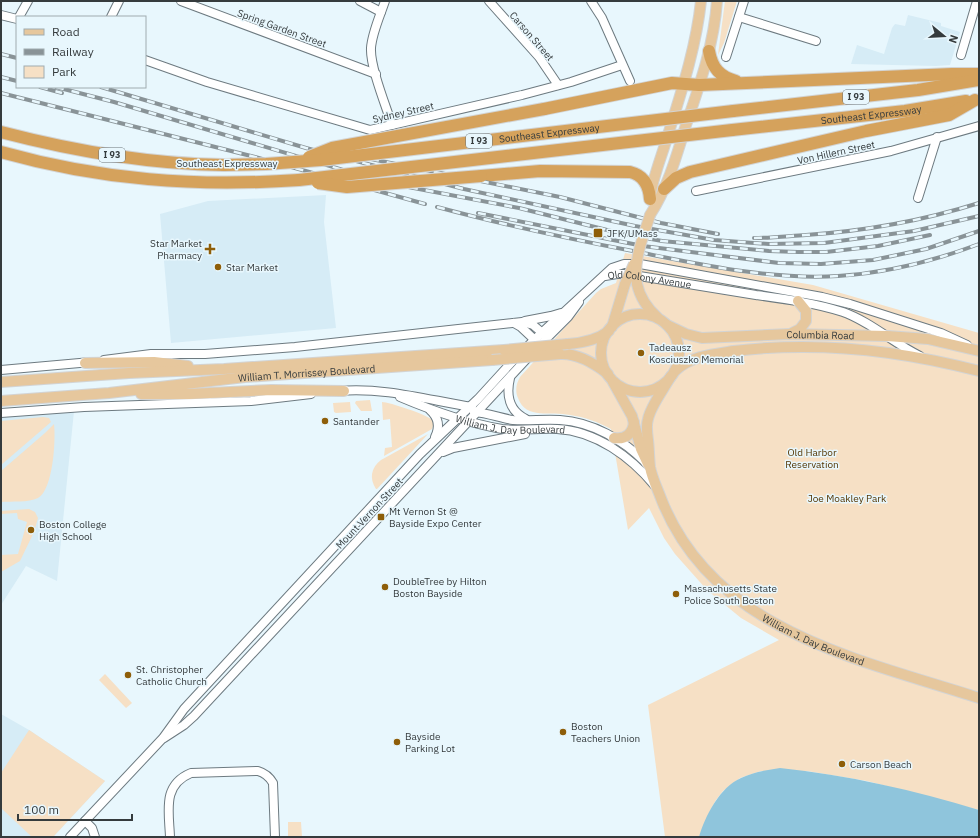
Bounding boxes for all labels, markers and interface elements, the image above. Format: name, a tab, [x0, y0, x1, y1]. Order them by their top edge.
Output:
street label: Spring Garden Street	[236, 6, 329, 51]
street label: Carson Street	[507, 9, 557, 64]
legend	[16, 16, 146, 88]
north arrow	[924, 16, 964, 56]
text: Road	[52, 24, 80, 39]
text: N	[946, 33, 961, 45]
text: Railway	[52, 44, 94, 59]
text: Park	[52, 64, 77, 79]
road number: I 93	[843, 90, 869, 104]
street label: Sydney Street	[371, 99, 435, 126]
street label: Southeast Expressway	[820, 102, 922, 127]
street label: Southeast Expressway	[498, 121, 600, 146]
road number: I 93	[466, 134, 492, 148]
street label: Von Hillern Street	[796, 138, 877, 167]
road number: I 93	[99, 148, 125, 162]
street label: Southeast Expressway	[176, 157, 278, 170]
marker: JFK/UMass	[592, 227, 604, 239]
place label: JFK/UMass	[607, 227, 658, 240]
place label: Star Market Pharmacy	[150, 237, 202, 262]
marker: Star Market Pharmacy	[205, 244, 215, 254]
place label: Star Market	[226, 261, 278, 274]
marker: Star Market	[213, 262, 223, 272]
street label: Old Colony Avenue	[607, 268, 693, 291]
street label: Columbia Road	[786, 328, 855, 342]
place label: Tadeausz Kosciuszko Memorial	[649, 341, 744, 366]
marker: Tadeausz Kosciuszko Memorial	[636, 348, 646, 358]
street label: William T. Morrissey Boulevard	[237, 362, 376, 385]
street label: William J. Day Boulevard	[454, 412, 566, 437]
place label: Santander	[333, 415, 380, 428]
marker: Santander	[320, 416, 330, 426]
park label: Old Harbor Reservation	[785, 446, 839, 471]
street label: Mount Vernon Street	[333, 475, 406, 552]
park label: Joe Moakley Park	[808, 492, 887, 505]
place label: Mt Vernon St @ Bayside Expo Center	[389, 505, 482, 530]
marker: Mt Vernon St @ Bayside Expo Center	[376, 512, 386, 522]
place label: Boston College High School	[39, 518, 107, 543]
marker: Boston College High School	[26, 525, 36, 535]
place label: DoubleTree by Hilton Boston Bayside	[393, 575, 487, 600]
marker: DoubleTree by Hilton Boston Bayside	[380, 582, 390, 592]
place label: Massachusetts State Police South Boston	[684, 582, 778, 607]
marker: Massachusetts State Police South Boston	[671, 589, 681, 599]
street label: William J. Day Boulevard	[760, 611, 866, 668]
place label: St. Christopher Catholic Church	[136, 663, 207, 688]
marker: St. Christopher Catholic Church	[123, 670, 133, 680]
place label: Boston Teachers Union	[571, 720, 640, 745]
marker: Boston Teachers Union	[558, 727, 568, 737]
place label: Bayside Parking Lot	[405, 730, 456, 755]
marker: Bayside Parking Lot	[392, 737, 402, 747]
place label: Carson Beach	[850, 758, 912, 771]
marker: Carson Beach	[837, 759, 847, 769]
scale bar	[18, 796, 132, 822]
text: 100 m	[24, 802, 59, 817]

